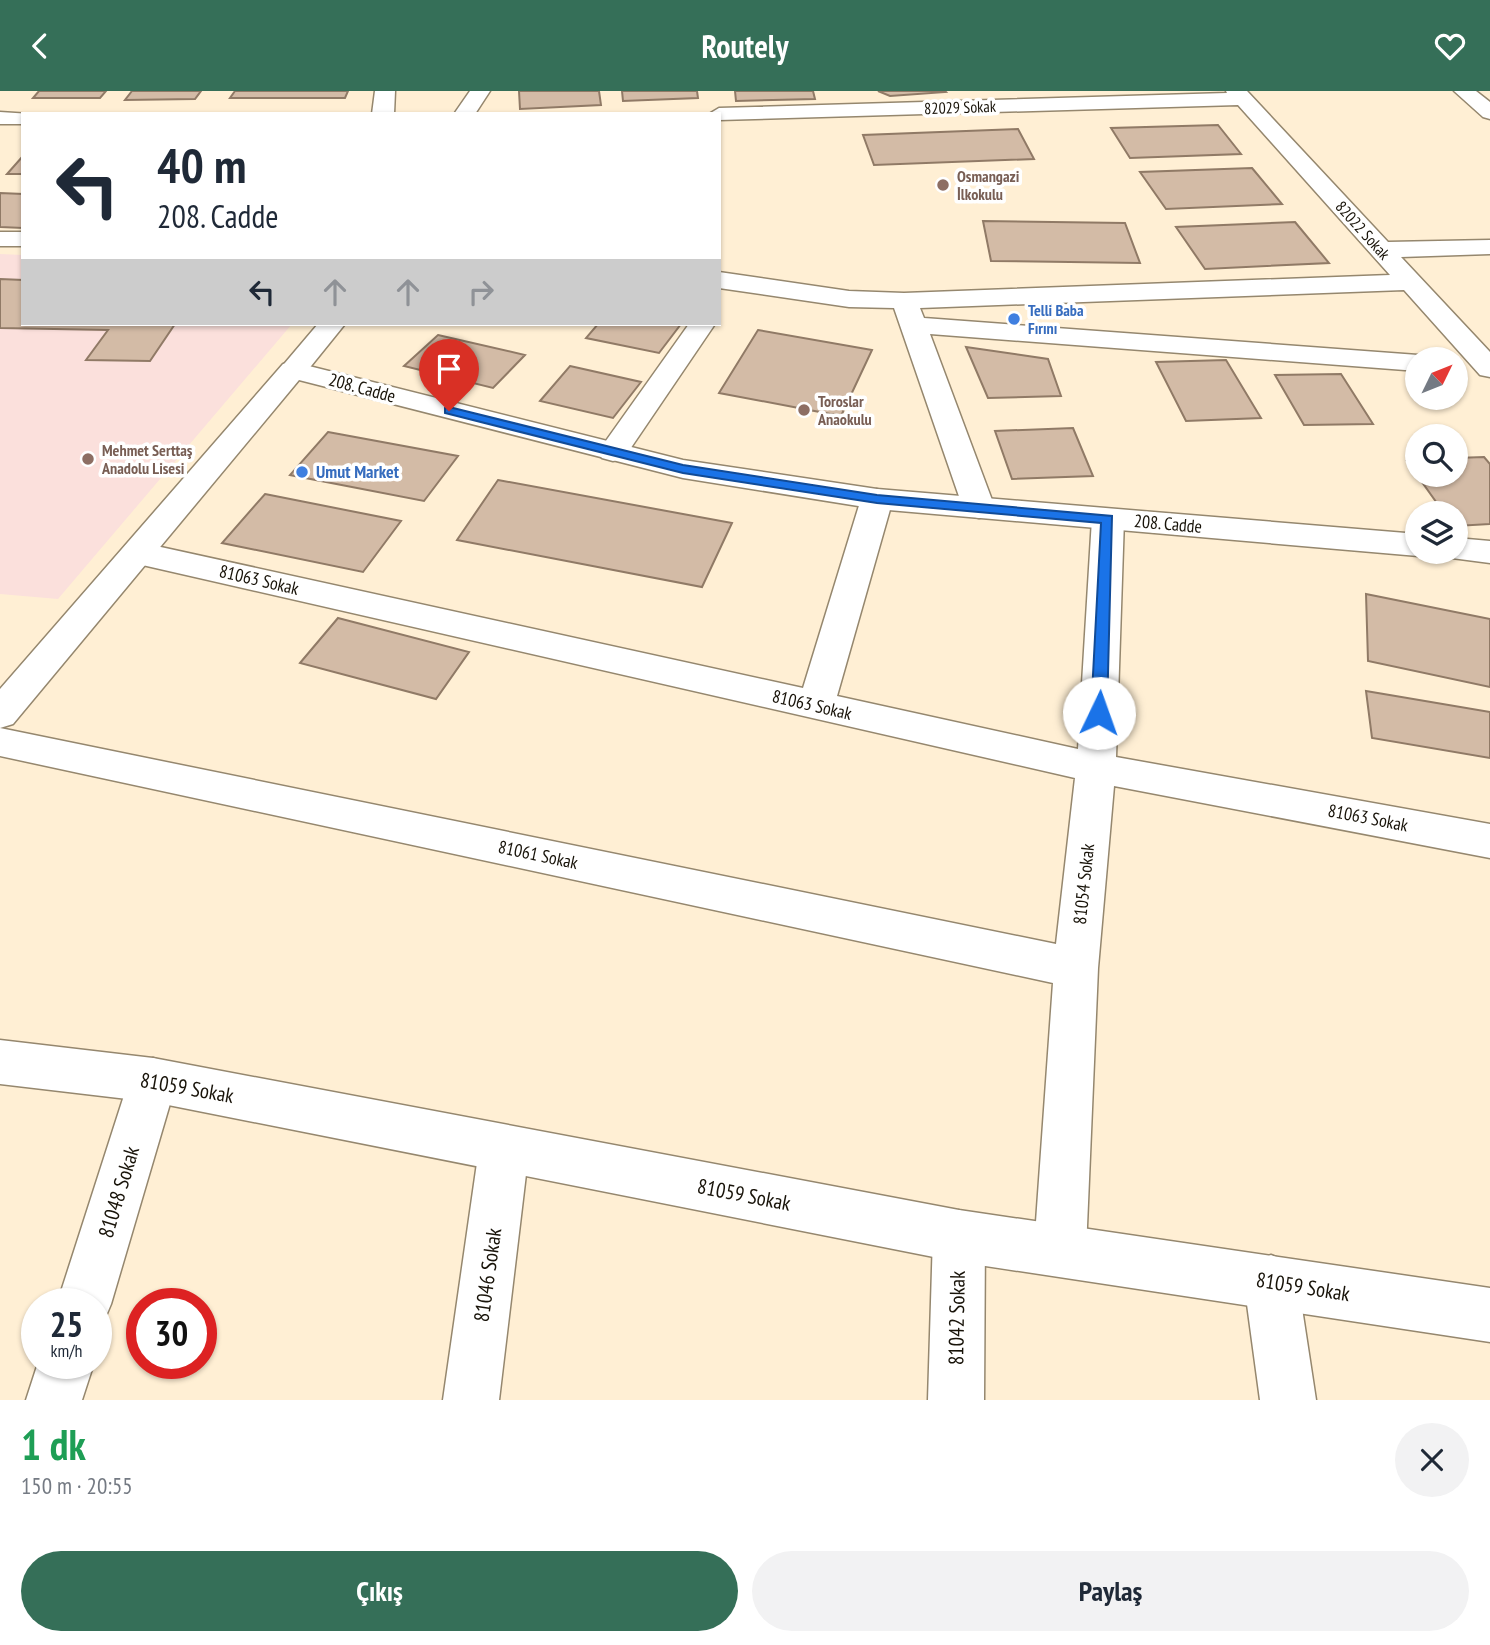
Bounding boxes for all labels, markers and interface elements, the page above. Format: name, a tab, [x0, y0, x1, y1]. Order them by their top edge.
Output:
text: Routely	[702, 25, 788, 67]
icon: back	[21, 27, 59, 65]
icon: heart	[1431, 27, 1469, 65]
street label: 82029 Sokak	[924, 96, 997, 118]
text: 40 m	[157, 133, 246, 197]
icon: left	[42, 140, 133, 231]
place label: Osmangazi İlkokulu	[957, 166, 1020, 204]
marker: Osmangazi İlkokulu	[935, 177, 951, 193]
text: 208. Cadde	[157, 195, 279, 237]
street label: 82022 Sokak	[1331, 197, 1395, 264]
icon: left	[243, 273, 281, 311]
icon: ahead	[316, 273, 354, 311]
icon: ahead	[389, 273, 427, 311]
icon: right	[462, 273, 500, 311]
place label: Telli Baba Fırını	[1028, 300, 1084, 338]
marker: Telli Baba Fırını	[1006, 311, 1022, 327]
pin	[419, 339, 479, 411]
north arrow	[1405, 347, 1468, 409]
map controls	[1405, 347, 1468, 564]
icon: arrive	[430, 350, 468, 388]
street label: 208. Cadde	[326, 368, 398, 407]
place label: Toroslar Anaokulu	[817, 391, 872, 429]
marker: Toroslar Anaokulu	[796, 402, 812, 418]
button: search	[1405, 424, 1468, 487]
place label: Mehmet Serttaş Anadolu Lisesi	[101, 440, 193, 478]
marker: Mehmet Serttaş Anadolu Lisesi	[80, 451, 96, 467]
place label: Umut Market	[316, 460, 400, 483]
marker: Umut Market	[294, 464, 310, 480]
button: layers	[1405, 501, 1468, 564]
street label: 208. Cadde	[1133, 509, 1203, 538]
street label: 81063 Sokak	[217, 559, 301, 600]
position arrow	[1062, 676, 1136, 750]
street label: 81063 Sokak	[770, 684, 854, 725]
street label: 81063 Sokak	[1326, 798, 1410, 837]
street label: 81061 Sokak	[496, 835, 580, 874]
street label: 81054 Sokak	[1068, 842, 1099, 925]
street label: 81059 Sokak	[138, 1066, 236, 1109]
street label: 81048 Sokak	[92, 1143, 145, 1241]
street label: 81059 Sokak	[695, 1172, 793, 1217]
street label: 81046 Sokak	[468, 1226, 507, 1324]
street label: 81059 Sokak	[1254, 1266, 1352, 1307]
street label: 81042 Sokak	[942, 1271, 971, 1365]
speed limit sign: 30	[126, 1288, 217, 1379]
text: 25	[50, 1301, 83, 1347]
text: km/h	[51, 1339, 82, 1362]
text: 1 dk	[21, 1417, 86, 1472]
button: close	[1395, 1423, 1469, 1497]
text: 150 m · 20:55	[21, 1471, 133, 1500]
button: Çıkış	[21, 1551, 738, 1631]
button: Paylaş	[752, 1551, 1469, 1631]

